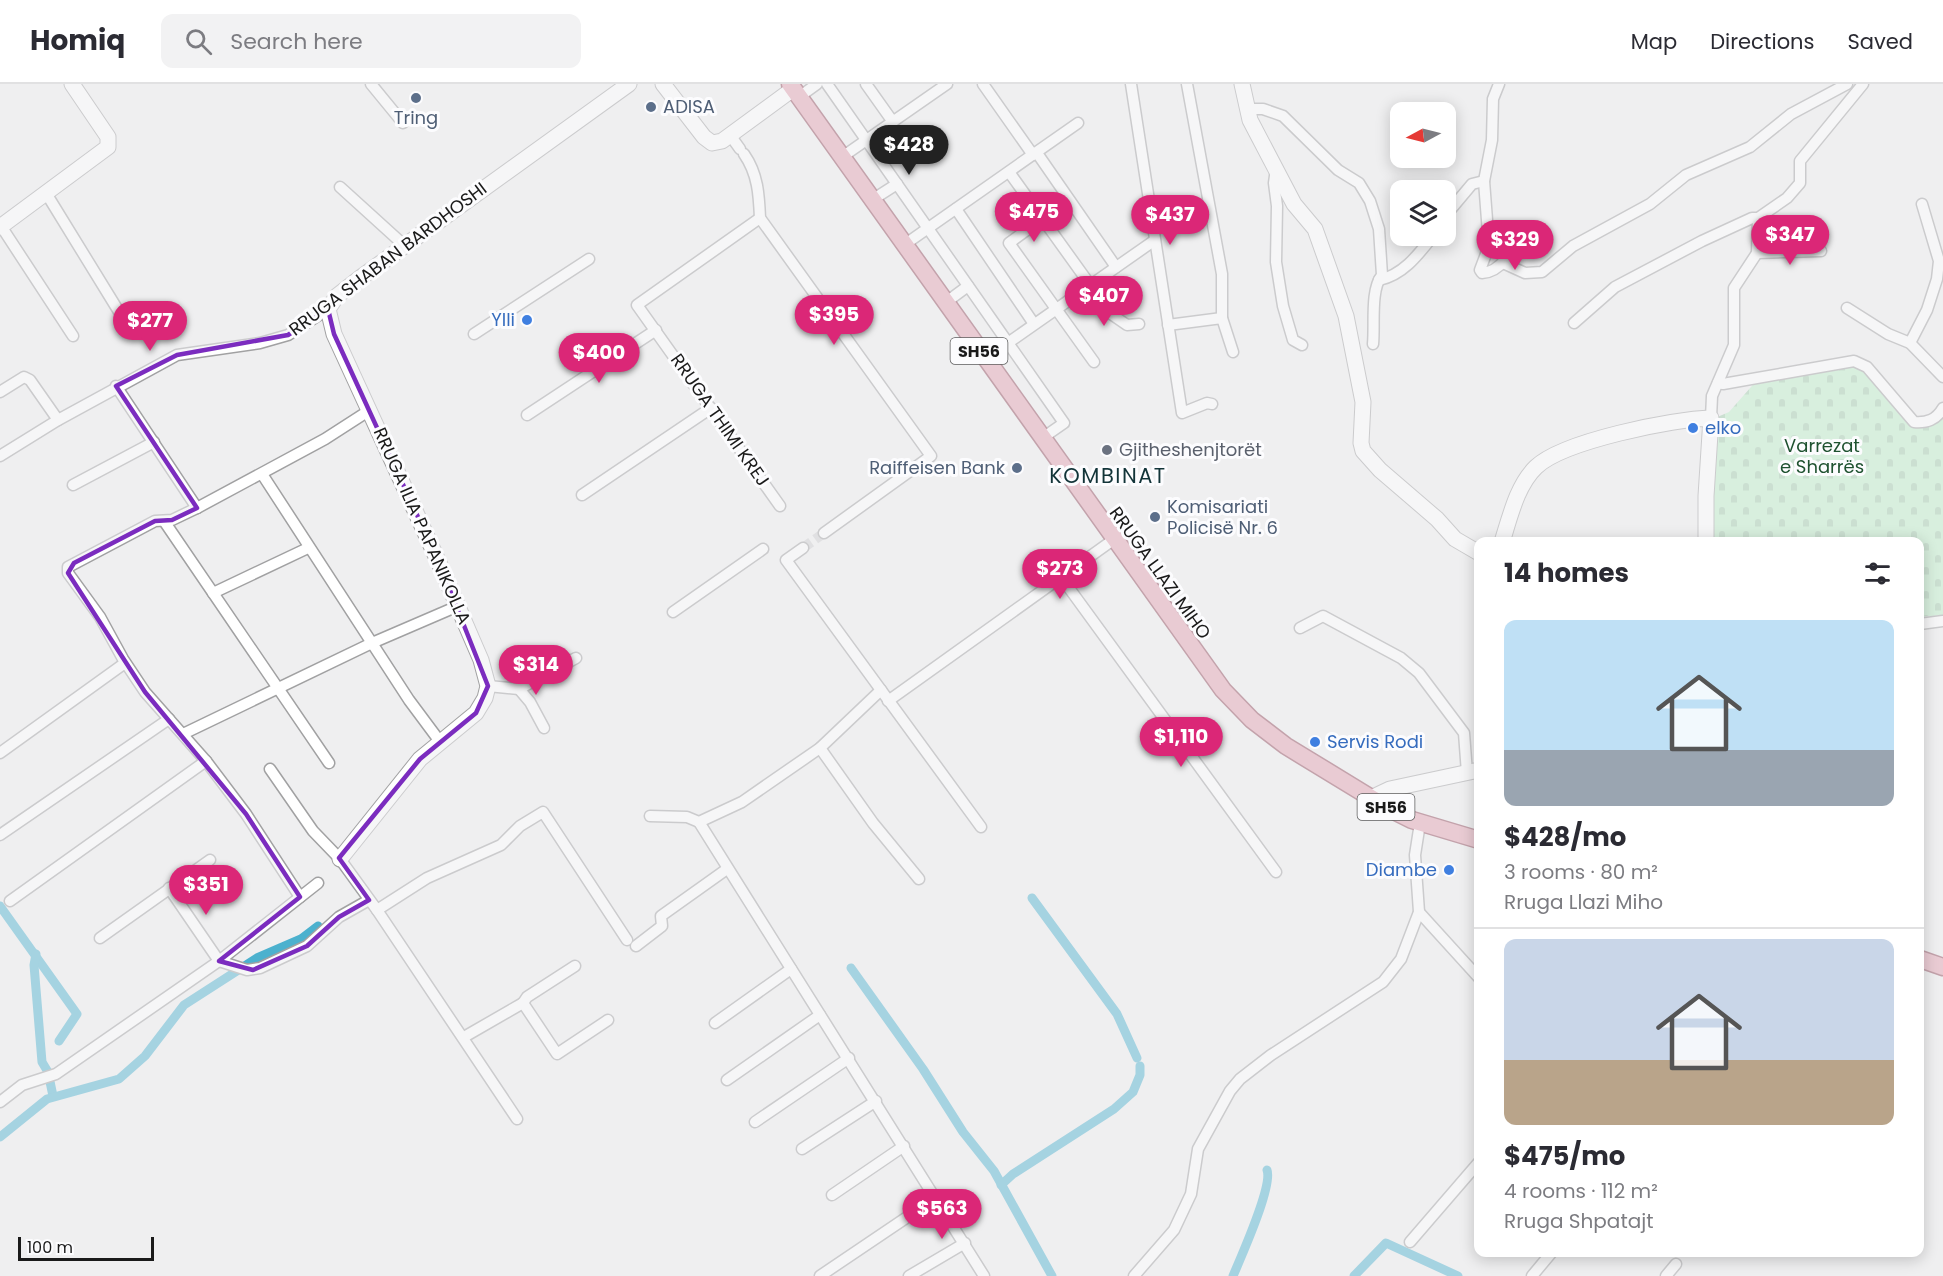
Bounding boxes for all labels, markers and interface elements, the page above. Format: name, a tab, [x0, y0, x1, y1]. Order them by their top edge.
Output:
search box	[161, 14, 581, 68]
text: Homiq	[30, 21, 125, 60]
icon: search	[182, 25, 215, 58]
text: Search here	[230, 26, 363, 57]
text: Map	[1631, 27, 1677, 56]
text: Directions	[1710, 27, 1814, 56]
text: Saved	[1847, 27, 1913, 56]
marker: Tring	[409, 91, 423, 105]
place label: ADISA	[663, 94, 715, 119]
marker: ADISA	[644, 100, 658, 114]
north arrow	[1390, 102, 1456, 168]
map controls	[1390, 102, 1456, 246]
place label: Tring	[394, 105, 438, 130]
pin: $428	[873, 125, 945, 176]
text: $428	[883, 130, 935, 158]
street label: RRUGA SHABAN BARDHOSHI	[284, 176, 492, 341]
button: layers	[1390, 180, 1456, 246]
pin: $475	[998, 192, 1070, 243]
pin: $437	[1134, 195, 1206, 246]
text: $475	[1009, 197, 1059, 225]
text: $437	[1145, 200, 1195, 228]
pin: $347	[1754, 215, 1826, 266]
pin: $329	[1479, 220, 1551, 271]
text: $347	[1765, 220, 1815, 248]
text: $329	[1491, 225, 1539, 253]
pin: $407	[1068, 276, 1140, 327]
text: $407	[1079, 281, 1129, 309]
pin: $395	[798, 295, 870, 346]
text: $395	[809, 300, 859, 328]
pin: $277	[114, 301, 186, 352]
text: $277	[127, 306, 173, 334]
place label: Ylli	[491, 307, 515, 332]
marker: Ylli	[520, 313, 534, 327]
pin: $400	[563, 333, 635, 384]
text: $400	[573, 338, 625, 366]
road number: SH56	[950, 338, 1008, 364]
street label: RRUGA THIMI KREJ	[665, 348, 776, 491]
place label: elko	[1705, 415, 1741, 440]
marker: elko	[1686, 421, 1700, 435]
street label: RRUGA ILIA PAPANIKOLLA	[368, 423, 477, 628]
park label: Varrezat e Sharrës	[1780, 433, 1864, 479]
place label: Gjitheshenjtorët	[1119, 437, 1262, 462]
marker: Gjitheshenjtorët	[1100, 443, 1114, 457]
place label: Raiffeisen Bank	[869, 455, 1006, 480]
marker: Raiffeisen Bank	[1010, 461, 1024, 475]
district label: KOMBINAT	[1049, 461, 1167, 490]
place label: Komisariati Policisë Nr. 6	[1167, 494, 1278, 540]
street label: RRUGA LLAZI MIHO	[1104, 501, 1217, 644]
marker: Komisariati Policisë Nr. 6	[1148, 510, 1162, 524]
pin: $273	[1024, 549, 1096, 600]
text: $273	[1036, 554, 1084, 582]
text: 14 homes	[1504, 555, 1629, 591]
icon: filters	[1861, 557, 1894, 590]
pin: $314	[500, 645, 572, 696]
text: $314	[513, 650, 559, 678]
icon: home	[1645, 659, 1753, 767]
pin: $1,110	[1132, 717, 1230, 768]
text: $1,110	[1154, 722, 1208, 750]
place label: Servis Rodi	[1327, 729, 1423, 754]
marker: Servis Rodi	[1308, 735, 1322, 749]
road number: SH56	[1358, 794, 1414, 820]
text: $428/mo	[1504, 819, 1626, 855]
place label: Diambe	[1366, 857, 1437, 882]
text: 3 rooms · 80 m²	[1504, 858, 1658, 886]
marker: Diambe	[1442, 863, 1456, 877]
pin: $351	[170, 865, 242, 916]
text: $351	[183, 870, 229, 898]
text: Rruga Llazi Miho	[1504, 888, 1663, 916]
icon: home	[1645, 978, 1753, 1086]
text: $475/mo	[1504, 1138, 1625, 1174]
text: 4 rooms · 112 m²	[1504, 1177, 1658, 1205]
pin: $563	[906, 1189, 978, 1240]
text: $563	[917, 1194, 968, 1222]
text: Rruga Shpatajt	[1504, 1207, 1653, 1235]
scale bar	[18, 1234, 154, 1262]
text: 100 m	[27, 1236, 73, 1259]

